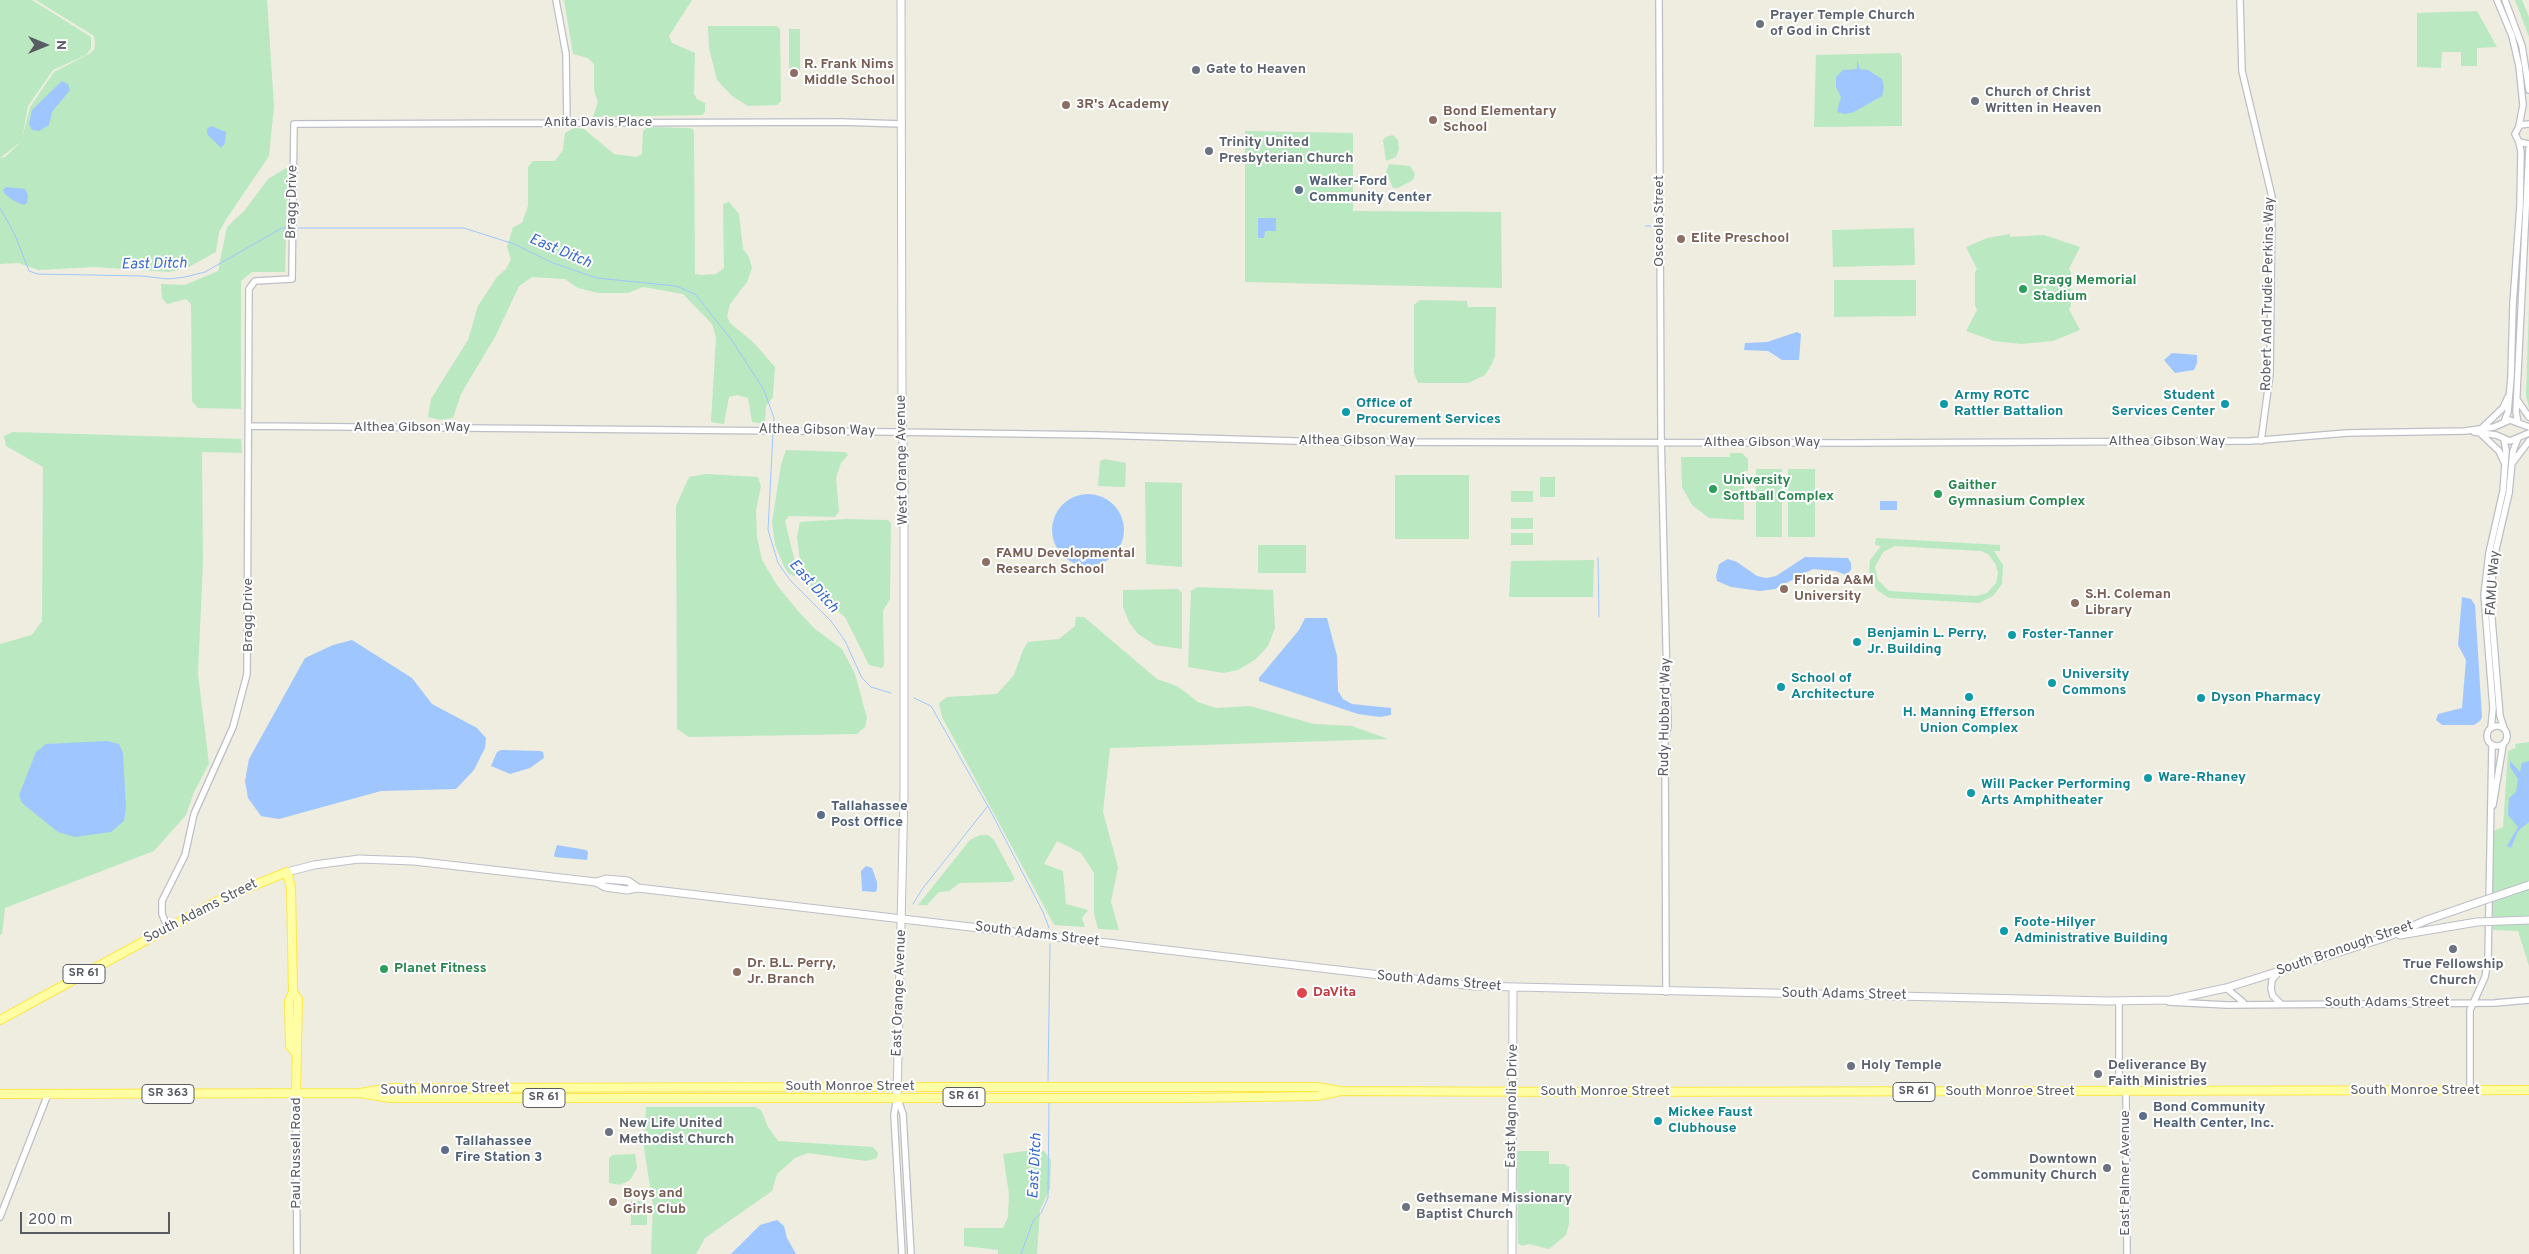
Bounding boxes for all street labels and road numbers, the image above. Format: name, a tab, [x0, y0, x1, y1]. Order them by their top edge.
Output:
street label: Anita Davis Place	[544, 115, 652, 131]
street label: Bragg Drive	[284, 165, 302, 239]
street label: Osceola Street	[1652, 175, 1668, 267]
street label: Robert And Trudie Perkins Way	[2259, 197, 2279, 391]
street label: West Orange Avenue	[893, 395, 913, 525]
street label: Althea Gibson Way	[354, 420, 470, 436]
street label: Althea Gibson Way	[758, 422, 876, 440]
street label: Althea Gibson Way	[1299, 433, 1415, 449]
street label: Althea Gibson Way	[2109, 434, 2225, 450]
street label: Althea Gibson Way	[1704, 435, 1820, 451]
street label: FAMU Way	[2483, 550, 2505, 616]
street label: Bragg Drive	[241, 578, 257, 652]
street label: Rudy Hubbard Way	[1657, 657, 1675, 777]
street label: South Adams Street	[141, 876, 261, 948]
street label: South Bronough Street	[2274, 918, 2416, 980]
street label: South Adams Street	[974, 919, 1100, 951]
street label: East Orange Avenue	[889, 929, 911, 1057]
road number: SR 61	[63, 964, 105, 984]
street label: South Adams Street	[1376, 968, 1502, 996]
street label: South Adams Street	[1781, 986, 1907, 1004]
street label: South Adams Street	[2324, 995, 2450, 1011]
street label: East Magnolia Drive	[1504, 1044, 1522, 1168]
street label: South Monroe Street	[785, 1079, 915, 1095]
street label: South Monroe Street	[380, 1080, 510, 1100]
road number: SR 61	[1893, 1082, 1935, 1102]
street label: South Monroe Street	[2350, 1083, 2480, 1099]
road number: SR 363	[142, 1084, 194, 1104]
street label: South Monroe Street	[1540, 1084, 1670, 1100]
street label: South Monroe Street	[1945, 1084, 2075, 1100]
road number: SR 61	[523, 1088, 565, 1108]
road number: SR 61	[943, 1088, 985, 1106]
street label: Paul Russell Road	[289, 1097, 305, 1209]
street label: East Palmer Avenue	[2118, 1110, 2134, 1236]

